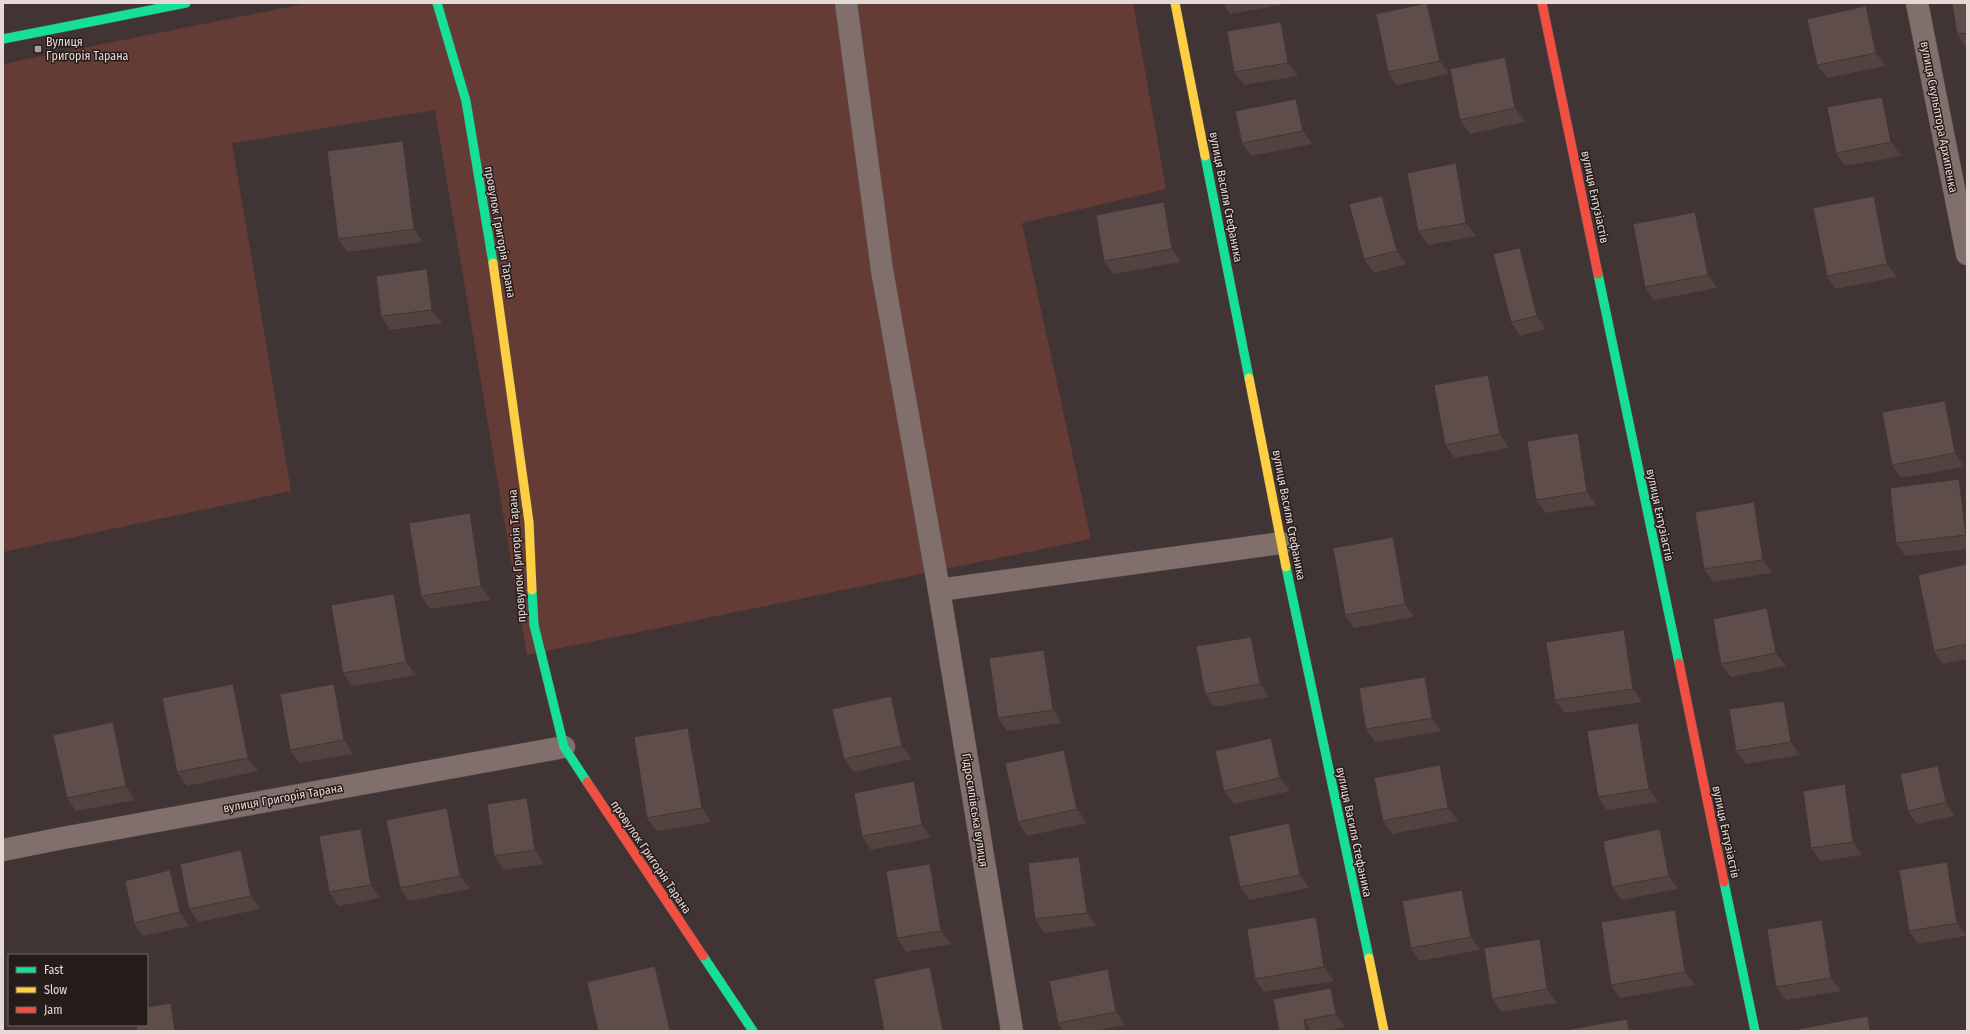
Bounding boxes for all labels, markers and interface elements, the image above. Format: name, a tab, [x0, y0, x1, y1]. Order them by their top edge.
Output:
place label: Вулиця Григорія Тарана	[46, 35, 129, 63]
street label: вулиця Скульптора Архипенка	[1917, 40, 1961, 194]
marker: Вулиця Григорія Тарана	[33, 44, 43, 54]
street label: вулиця Василя Стефаника	[1206, 131, 1246, 263]
street label: вулиця Ентузіастів	[1578, 149, 1612, 245]
street label: провулок Григорія Тарана	[482, 165, 519, 299]
street label: вулиця Василя Стефаника	[1269, 449, 1309, 581]
street label: вулиця Ентузіастів	[1643, 467, 1677, 563]
street label: провулок Григорія Тарана	[505, 489, 529, 623]
street label: Гідросилівська вулиця	[959, 752, 991, 868]
street label: вулиця Василя Стефаника	[1333, 766, 1375, 898]
street label: вулиця Григорія Тарана	[222, 781, 344, 815]
street label: вулиця Ентузіастів	[1709, 784, 1743, 880]
street label: провулок Григорія Тарана	[608, 798, 694, 916]
legend	[8, 954, 148, 1026]
text: Fast	[44, 963, 63, 977]
text: Slow	[44, 983, 67, 997]
text: Jam	[44, 1003, 62, 1017]

